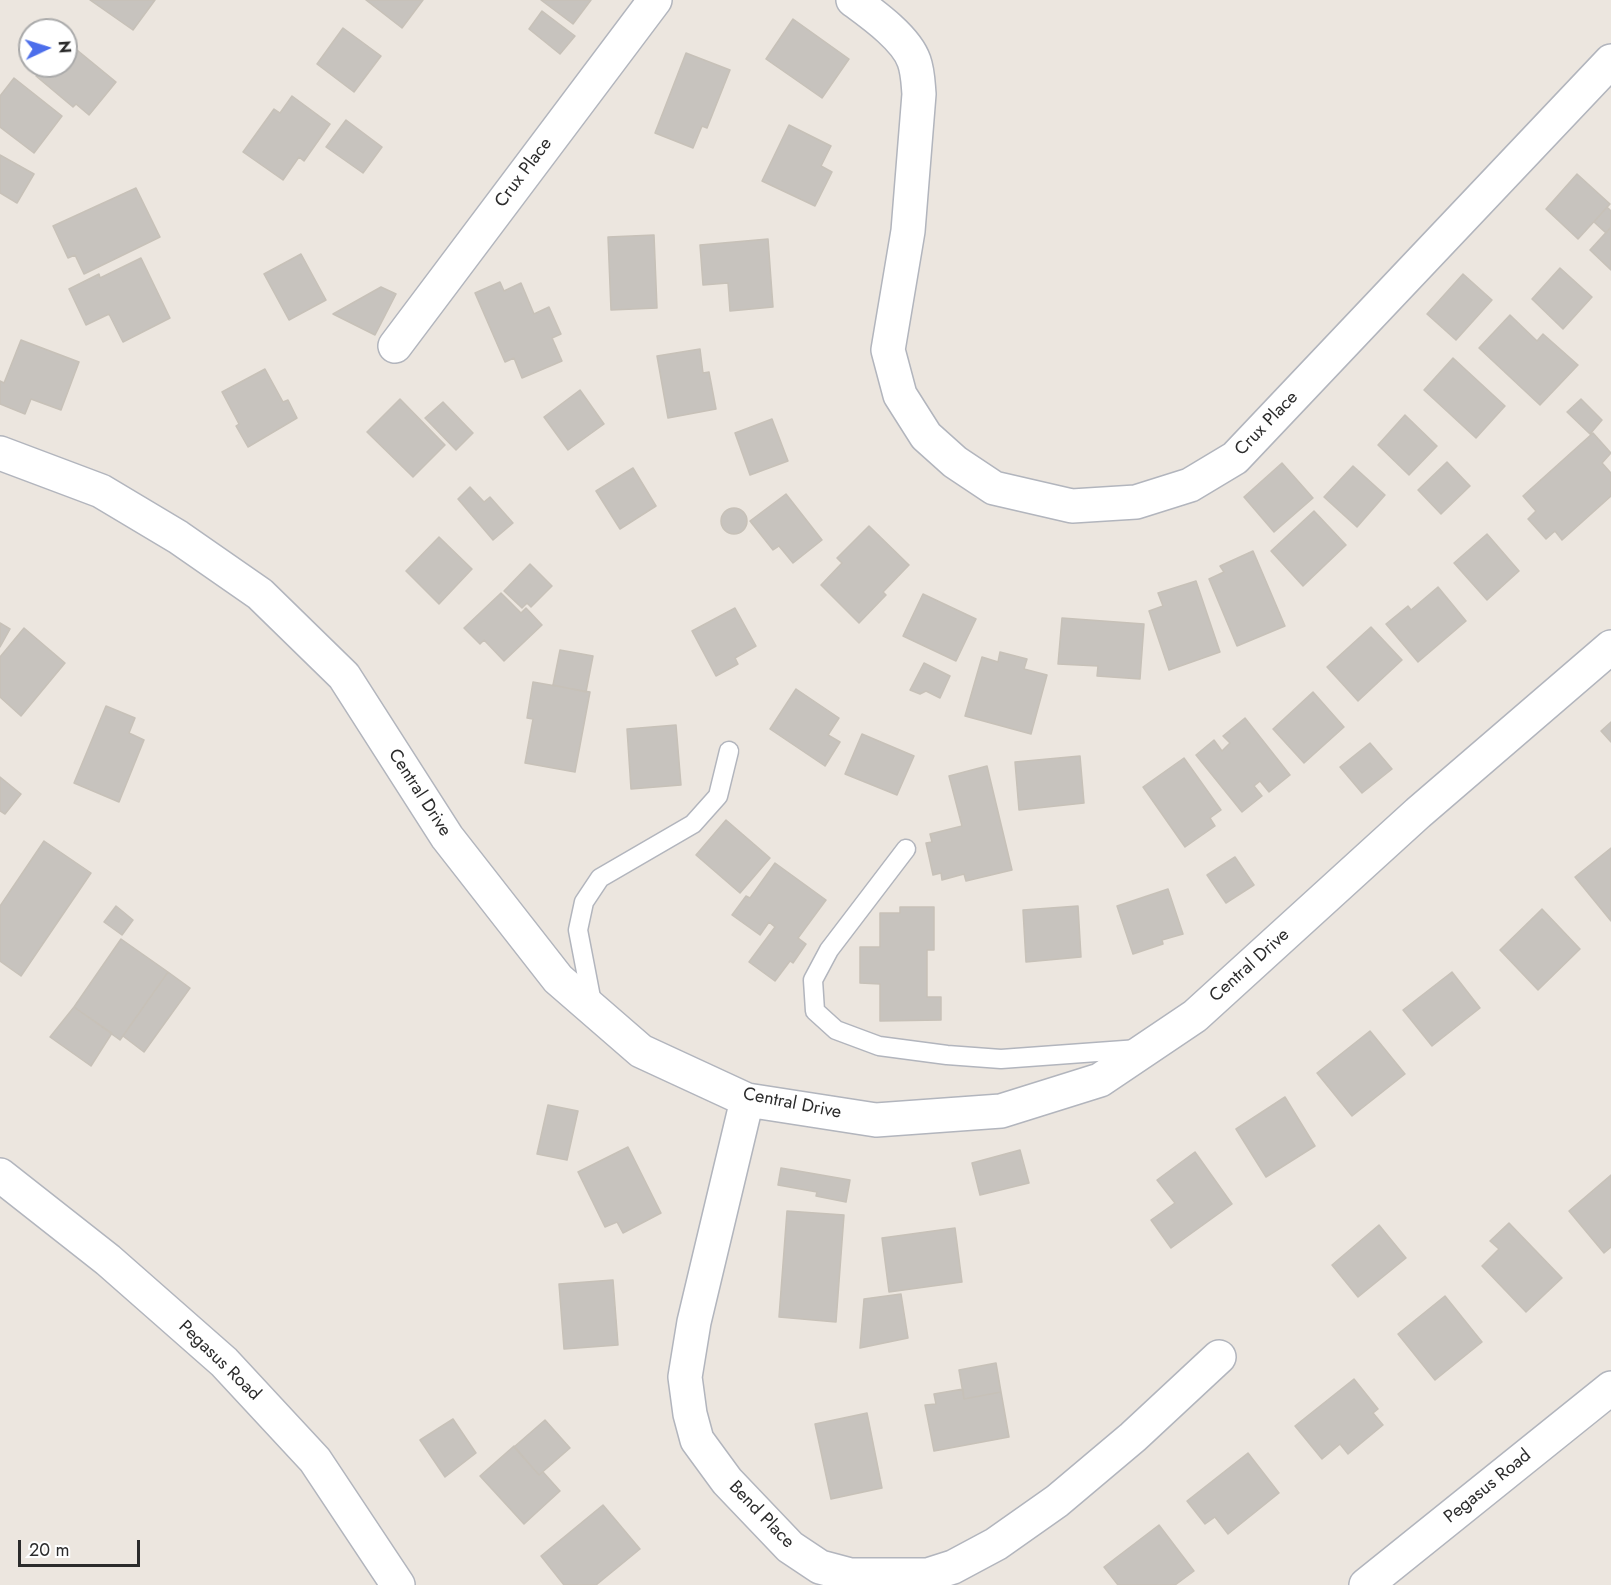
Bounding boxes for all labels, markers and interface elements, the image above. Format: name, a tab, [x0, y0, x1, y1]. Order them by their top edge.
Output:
north arrow	[18, 18, 78, 78]
text: N	[53, 40, 76, 54]
street label: Crux Place	[491, 134, 557, 212]
street label: Crux Place	[1231, 387, 1303, 461]
street label: Central Drive	[383, 745, 455, 841]
street label: Central Drive	[1206, 925, 1294, 1007]
street label: Central Drive	[741, 1084, 843, 1124]
street label: Pegasus Road	[173, 1317, 265, 1405]
street label: Pegasus Road	[1440, 1445, 1536, 1529]
street label: Bend Place	[724, 1477, 798, 1553]
scale bar	[21, 1528, 142, 1566]
text: 20 m	[29, 1537, 69, 1563]

